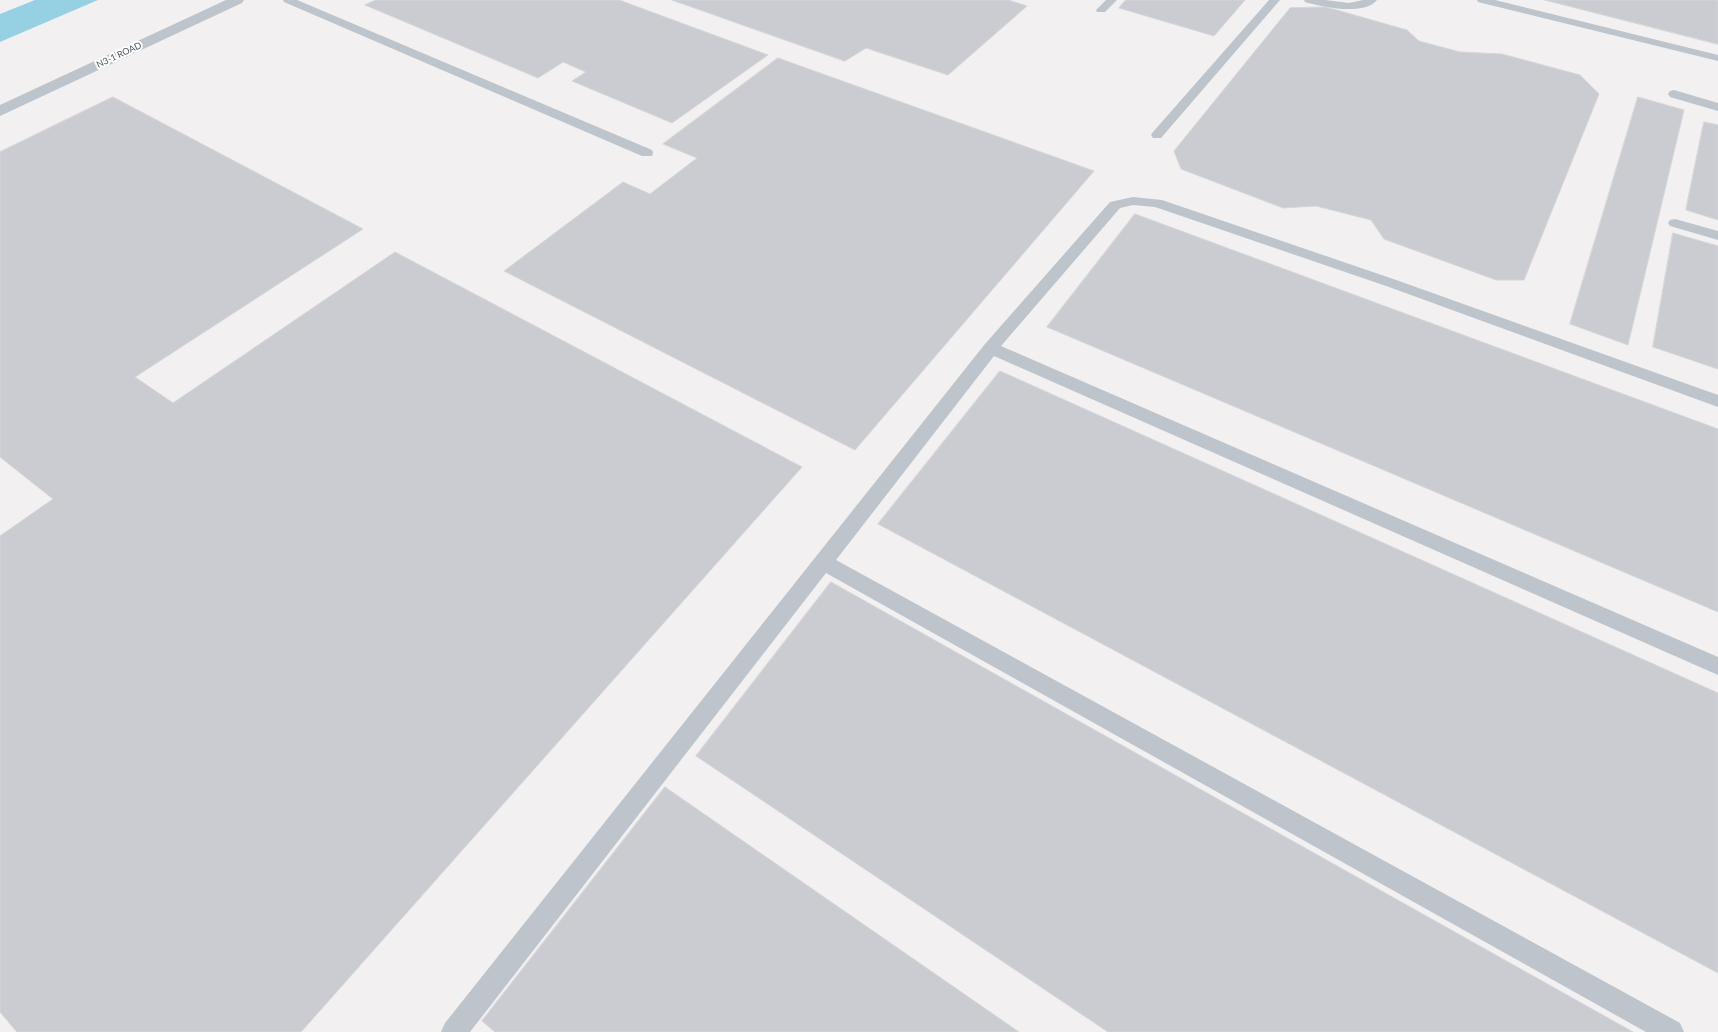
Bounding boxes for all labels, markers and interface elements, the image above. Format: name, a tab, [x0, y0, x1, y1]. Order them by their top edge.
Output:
street label: N3-1 ROAD	[95, 40, 143, 70]

